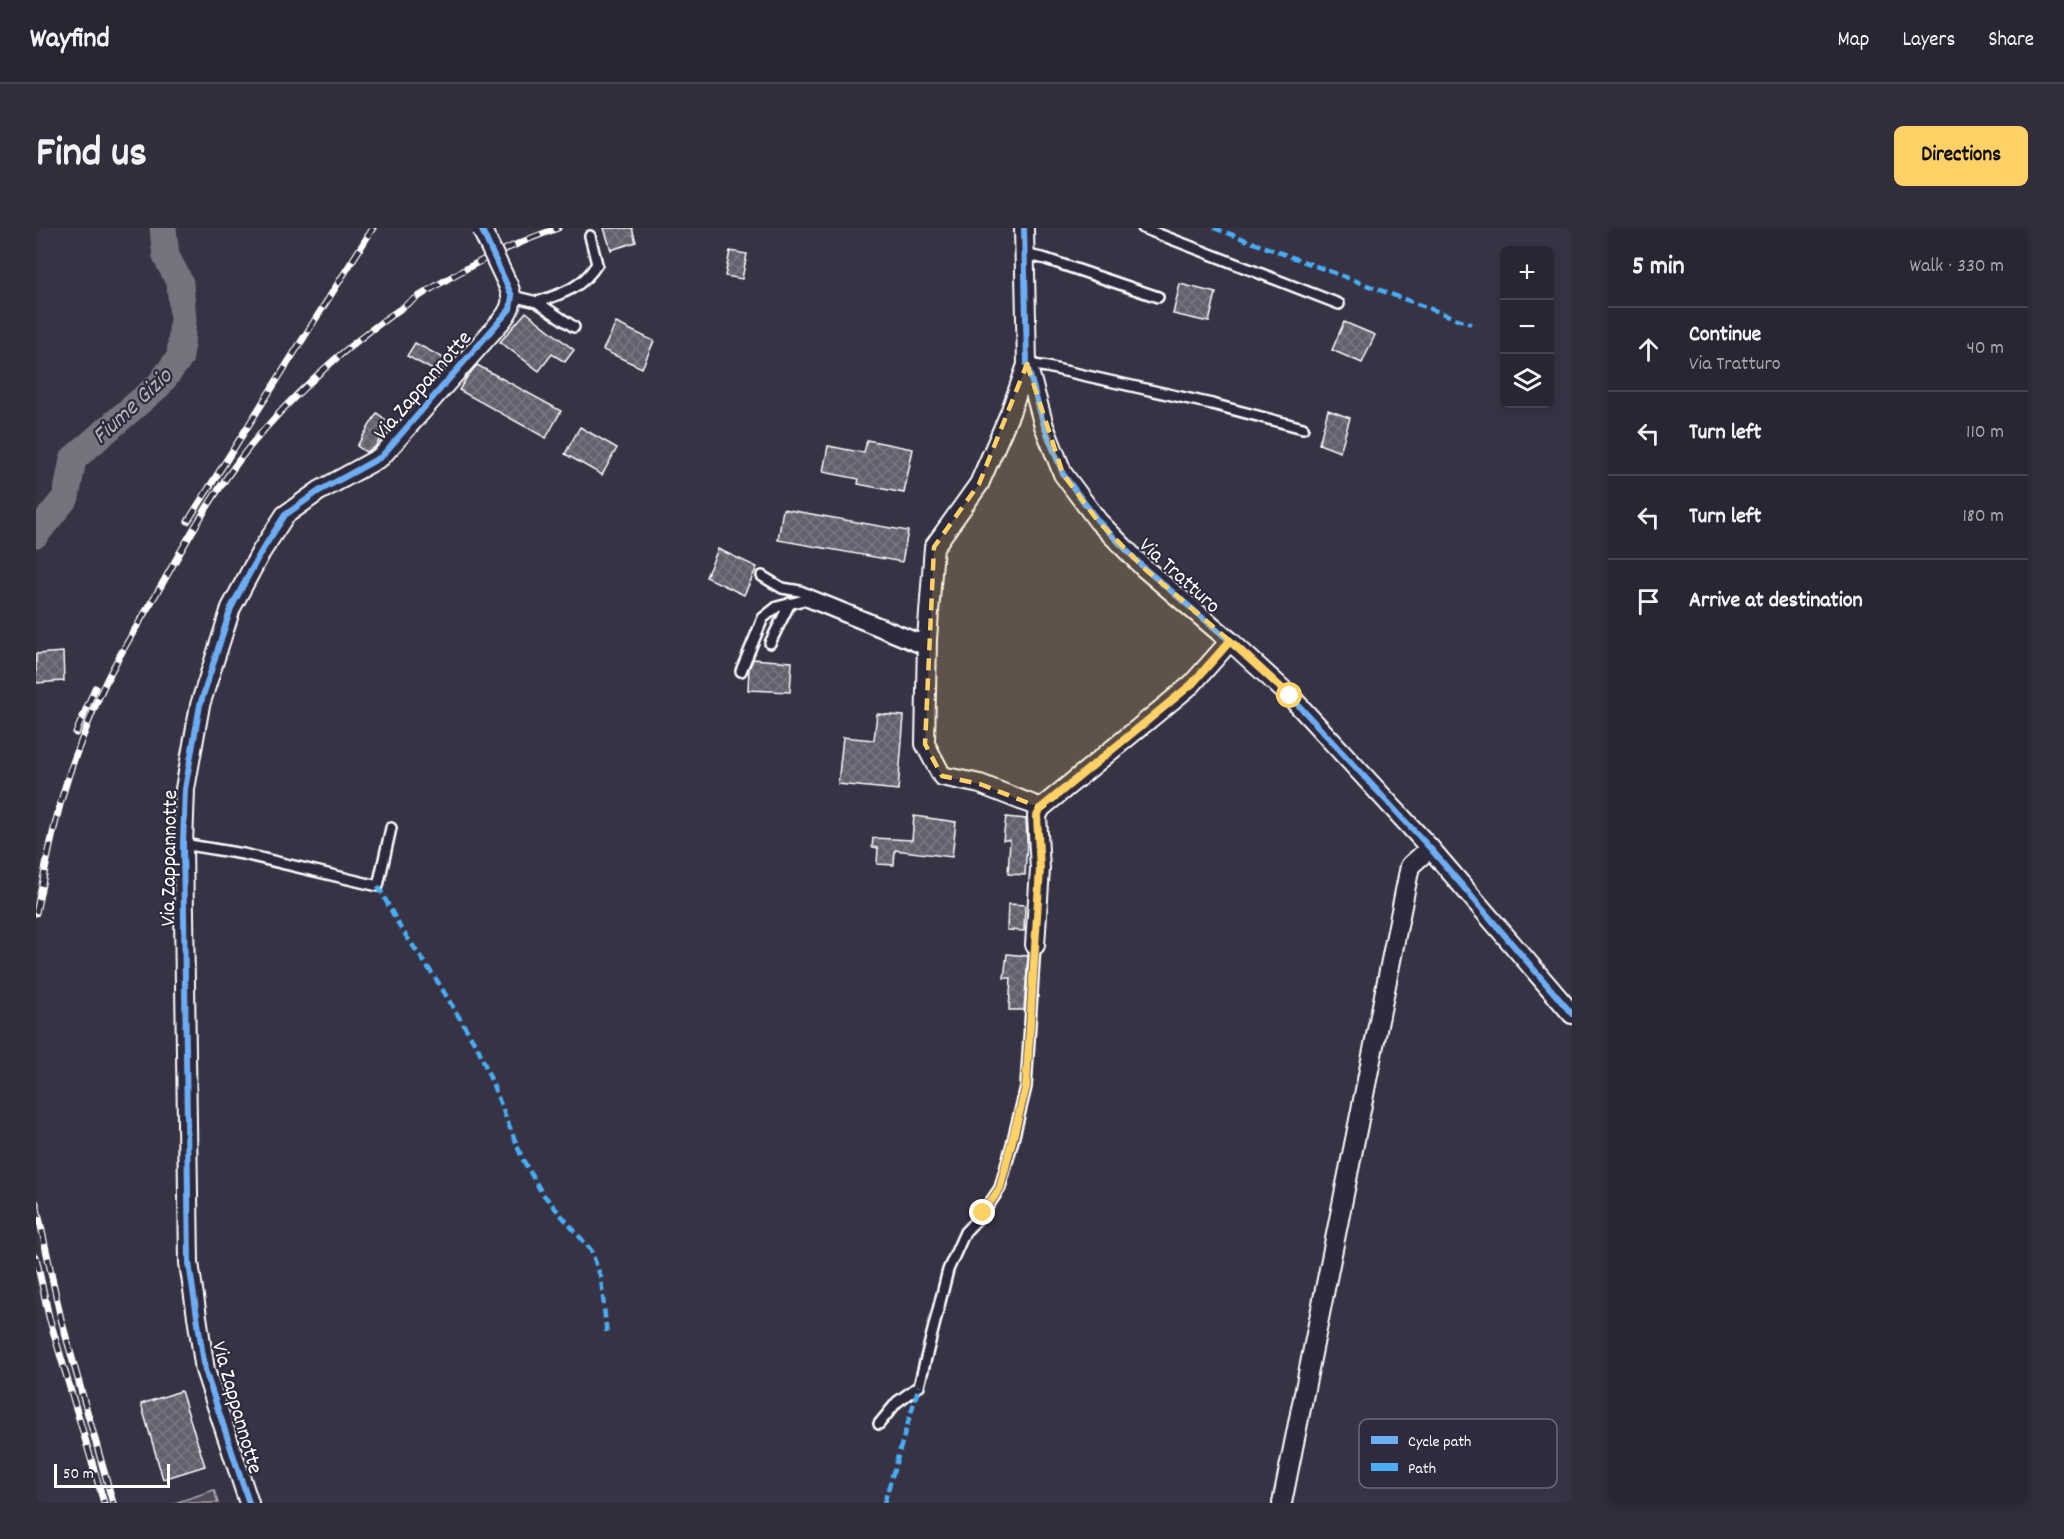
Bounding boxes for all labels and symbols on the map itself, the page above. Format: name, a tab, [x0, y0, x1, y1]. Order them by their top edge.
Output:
street label: Via Zappannotte	[367, 325, 480, 448]
water label: Fiume Gizio	[85, 360, 182, 453]
street label: Via Tratturo	[1131, 531, 1227, 622]
route start	[1276, 682, 1302, 708]
street label: Via Zappannotte	[154, 789, 187, 927]
route end	[969, 1199, 995, 1225]
street label: Via Zappannotte	[202, 1338, 269, 1478]
legend	[1359, 1419, 1557, 1488]
text: Cycle path	[1408, 1431, 1471, 1454]
text: Path	[1408, 1458, 1436, 1481]
scale bar	[54, 1461, 170, 1488]

